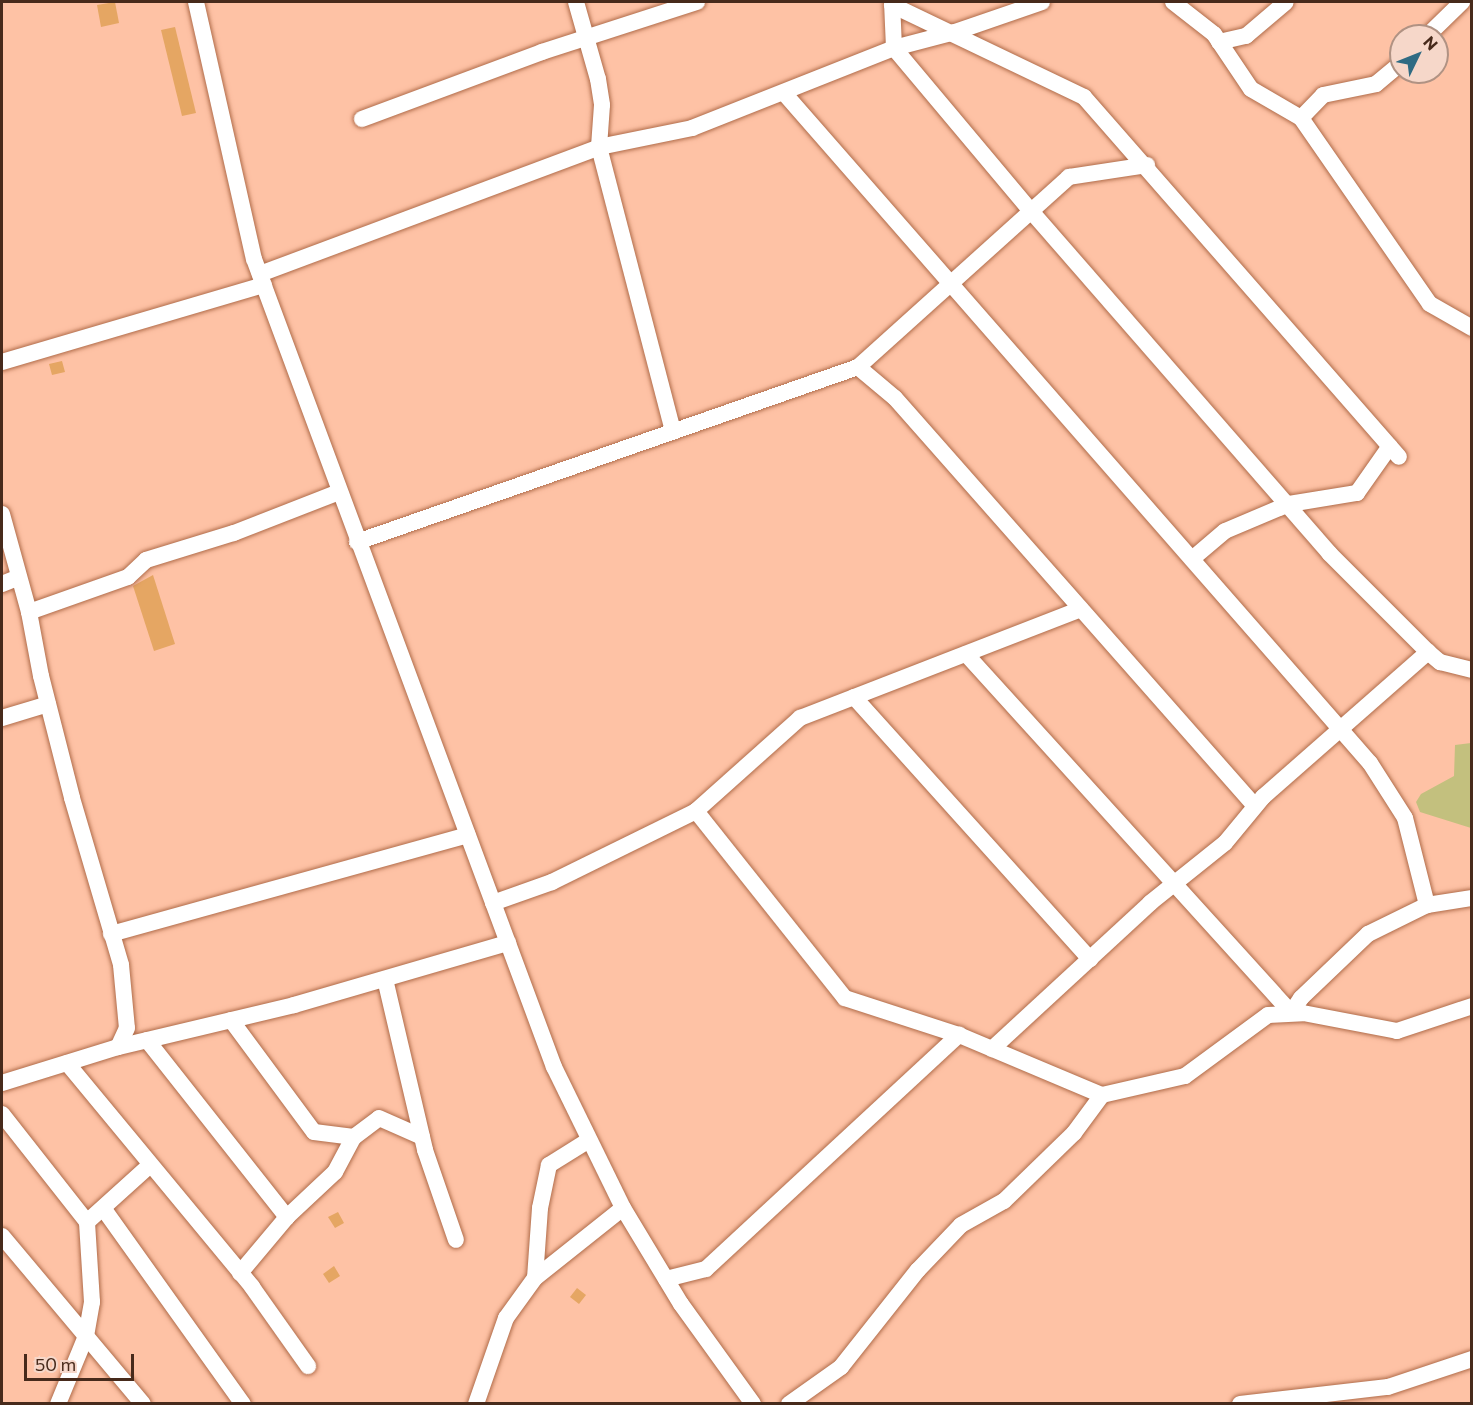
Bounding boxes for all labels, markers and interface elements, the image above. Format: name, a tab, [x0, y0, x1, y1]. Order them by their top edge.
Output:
north arrow	[1389, 24, 1449, 84]
text: N	[1420, 32, 1442, 54]
scale bar	[27, 1342, 136, 1380]
text: 50 m	[35, 1353, 76, 1375]

